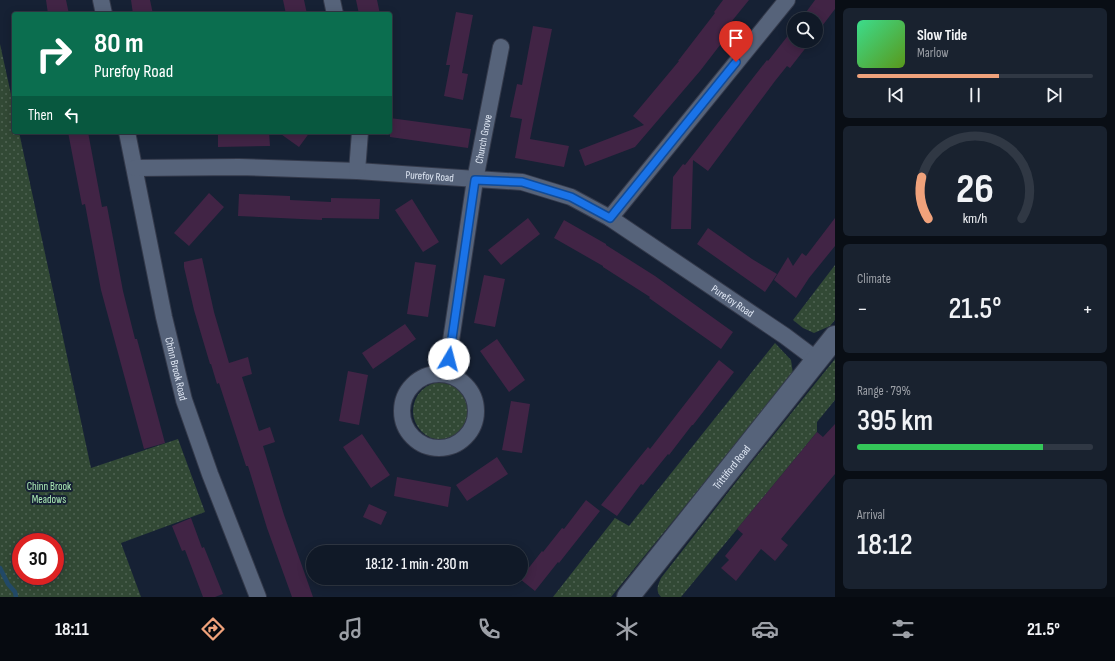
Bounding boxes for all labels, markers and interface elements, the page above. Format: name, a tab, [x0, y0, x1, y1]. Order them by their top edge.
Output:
map controls	[787, 12, 823, 48]
button: search	[787, 12, 823, 48]
pin	[719, 21, 753, 62]
text: Slow Tide	[917, 26, 967, 45]
text: 80 m	[94, 27, 143, 60]
icon: arrive	[725, 27, 747, 49]
icon: right	[28, 28, 80, 80]
text: Marlow	[917, 45, 949, 61]
text: Purefoy Road	[94, 61, 173, 82]
icon: previous	[885, 84, 907, 106]
icon: pause	[964, 84, 986, 106]
icon: next	[1043, 84, 1065, 106]
icon: left	[61, 104, 83, 126]
text: Then	[28, 106, 53, 125]
street label: Church Grove	[472, 113, 494, 165]
text: 26	[956, 164, 994, 213]
street label: Purefoy Road	[405, 168, 455, 184]
text: km/h	[963, 209, 987, 226]
text: Climate	[857, 271, 891, 287]
street label: Purefoy Road	[709, 282, 757, 320]
text: 21.5°	[948, 291, 1002, 327]
text: −	[857, 296, 868, 323]
text: +	[1082, 296, 1093, 323]
street label: Chinn Brook Road	[163, 336, 190, 402]
position arrow	[428, 338, 470, 380]
text: Range · 79%	[857, 383, 911, 399]
text: 395 km	[857, 403, 933, 439]
street label: Trittiford Road	[710, 442, 753, 492]
park label: Chinn Brook Meadows	[27, 480, 72, 506]
text: Arrival	[857, 507, 885, 523]
text: 18:12	[857, 527, 913, 563]
speed limit sign: 30	[12, 533, 64, 585]
text: 18:12 · 1 min · 230 m	[365, 555, 469, 574]
icon: directions	[199, 615, 227, 643]
icon: music	[337, 615, 365, 643]
icon: phone	[475, 615, 503, 643]
icon: climate	[613, 615, 641, 643]
icon: car	[751, 615, 779, 643]
icon: filters	[889, 615, 917, 643]
text: 18:11	[55, 619, 89, 640]
text: 21.5°	[1027, 619, 1060, 640]

